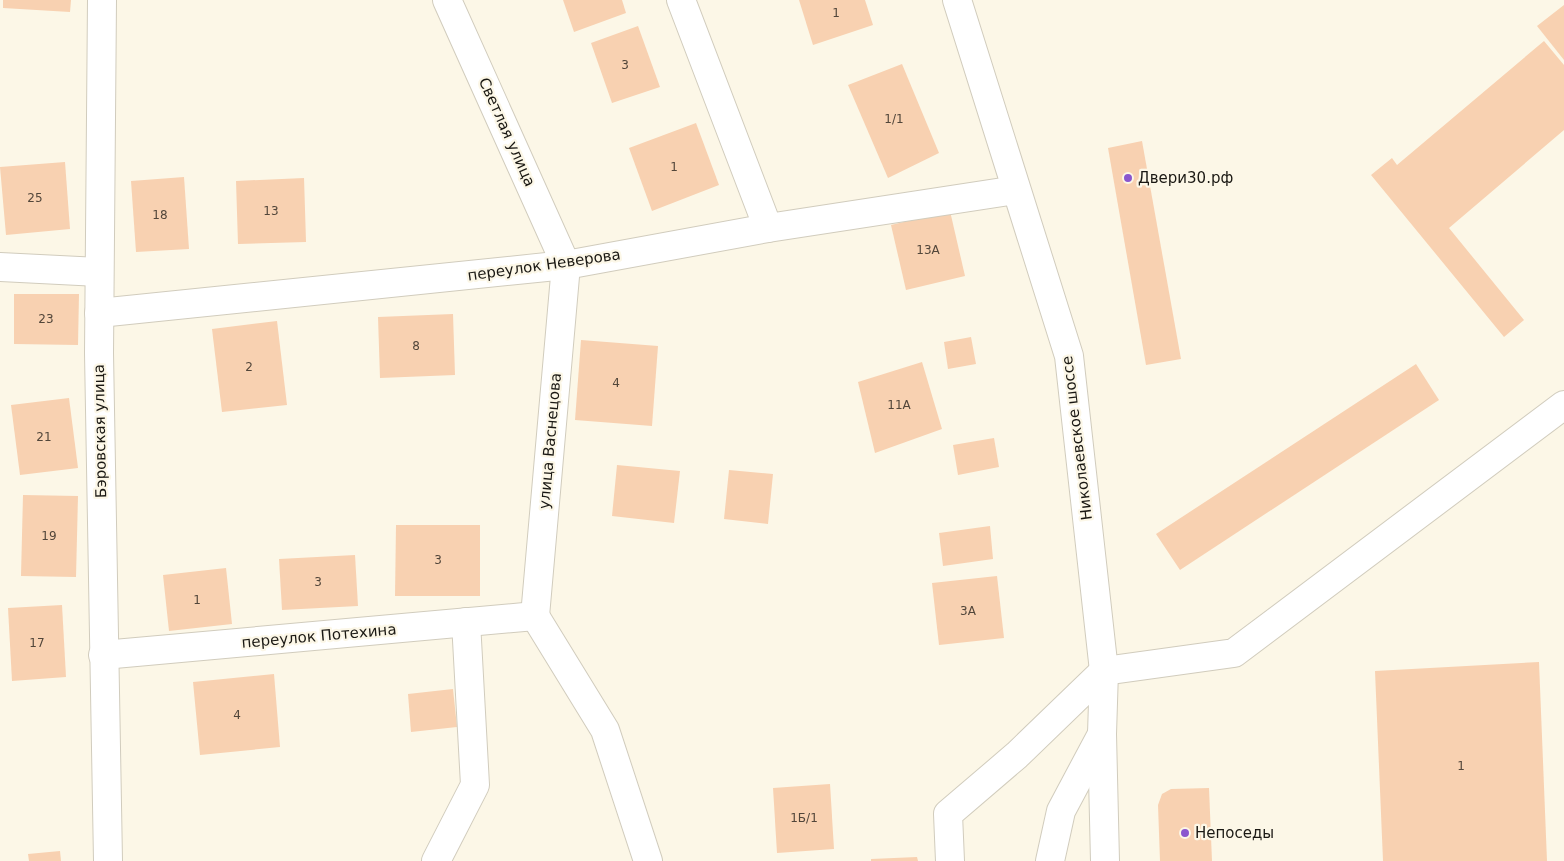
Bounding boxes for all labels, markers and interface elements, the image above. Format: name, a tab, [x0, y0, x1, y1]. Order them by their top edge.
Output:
house number: 1	[832, 6, 840, 20]
house number: 3	[621, 58, 629, 72]
street label: Светлая улица	[475, 75, 539, 189]
house number: 1/1	[884, 112, 904, 126]
house number: 1	[670, 160, 678, 174]
place label: Двери30.рф	[1138, 169, 1233, 187]
marker: Двери30.рф	[1122, 172, 1134, 184]
house number: 25	[27, 191, 43, 205]
house number: 13	[263, 204, 279, 218]
house number: 18	[152, 208, 168, 222]
house number: 13А	[916, 243, 941, 257]
street label: переулок Неверова	[466, 245, 622, 285]
house number: 23	[38, 312, 54, 326]
house number: 8	[412, 339, 420, 353]
street label: Николаевское шоссе	[1058, 355, 1096, 521]
house number: 2	[245, 360, 253, 374]
street label: Бэровская улица	[90, 364, 110, 498]
street label: улица Васнецова	[535, 372, 565, 510]
house number: 4	[612, 376, 620, 390]
house number: 11А	[887, 398, 912, 412]
house number: 21	[36, 430, 52, 444]
house number: 19	[41, 529, 57, 543]
house number: 3	[434, 553, 442, 567]
house number: 3	[314, 575, 322, 589]
house number: 1	[193, 593, 201, 607]
house number: 3А	[960, 604, 977, 618]
street label: переулок Потехина	[241, 620, 397, 652]
house number: 17	[29, 636, 45, 650]
house number: 4	[233, 708, 241, 722]
house number: 1	[1457, 759, 1465, 773]
house number: 1Б/1	[790, 811, 818, 825]
place label: Непоседы	[1195, 824, 1274, 842]
marker: Непоседы	[1179, 827, 1191, 839]

